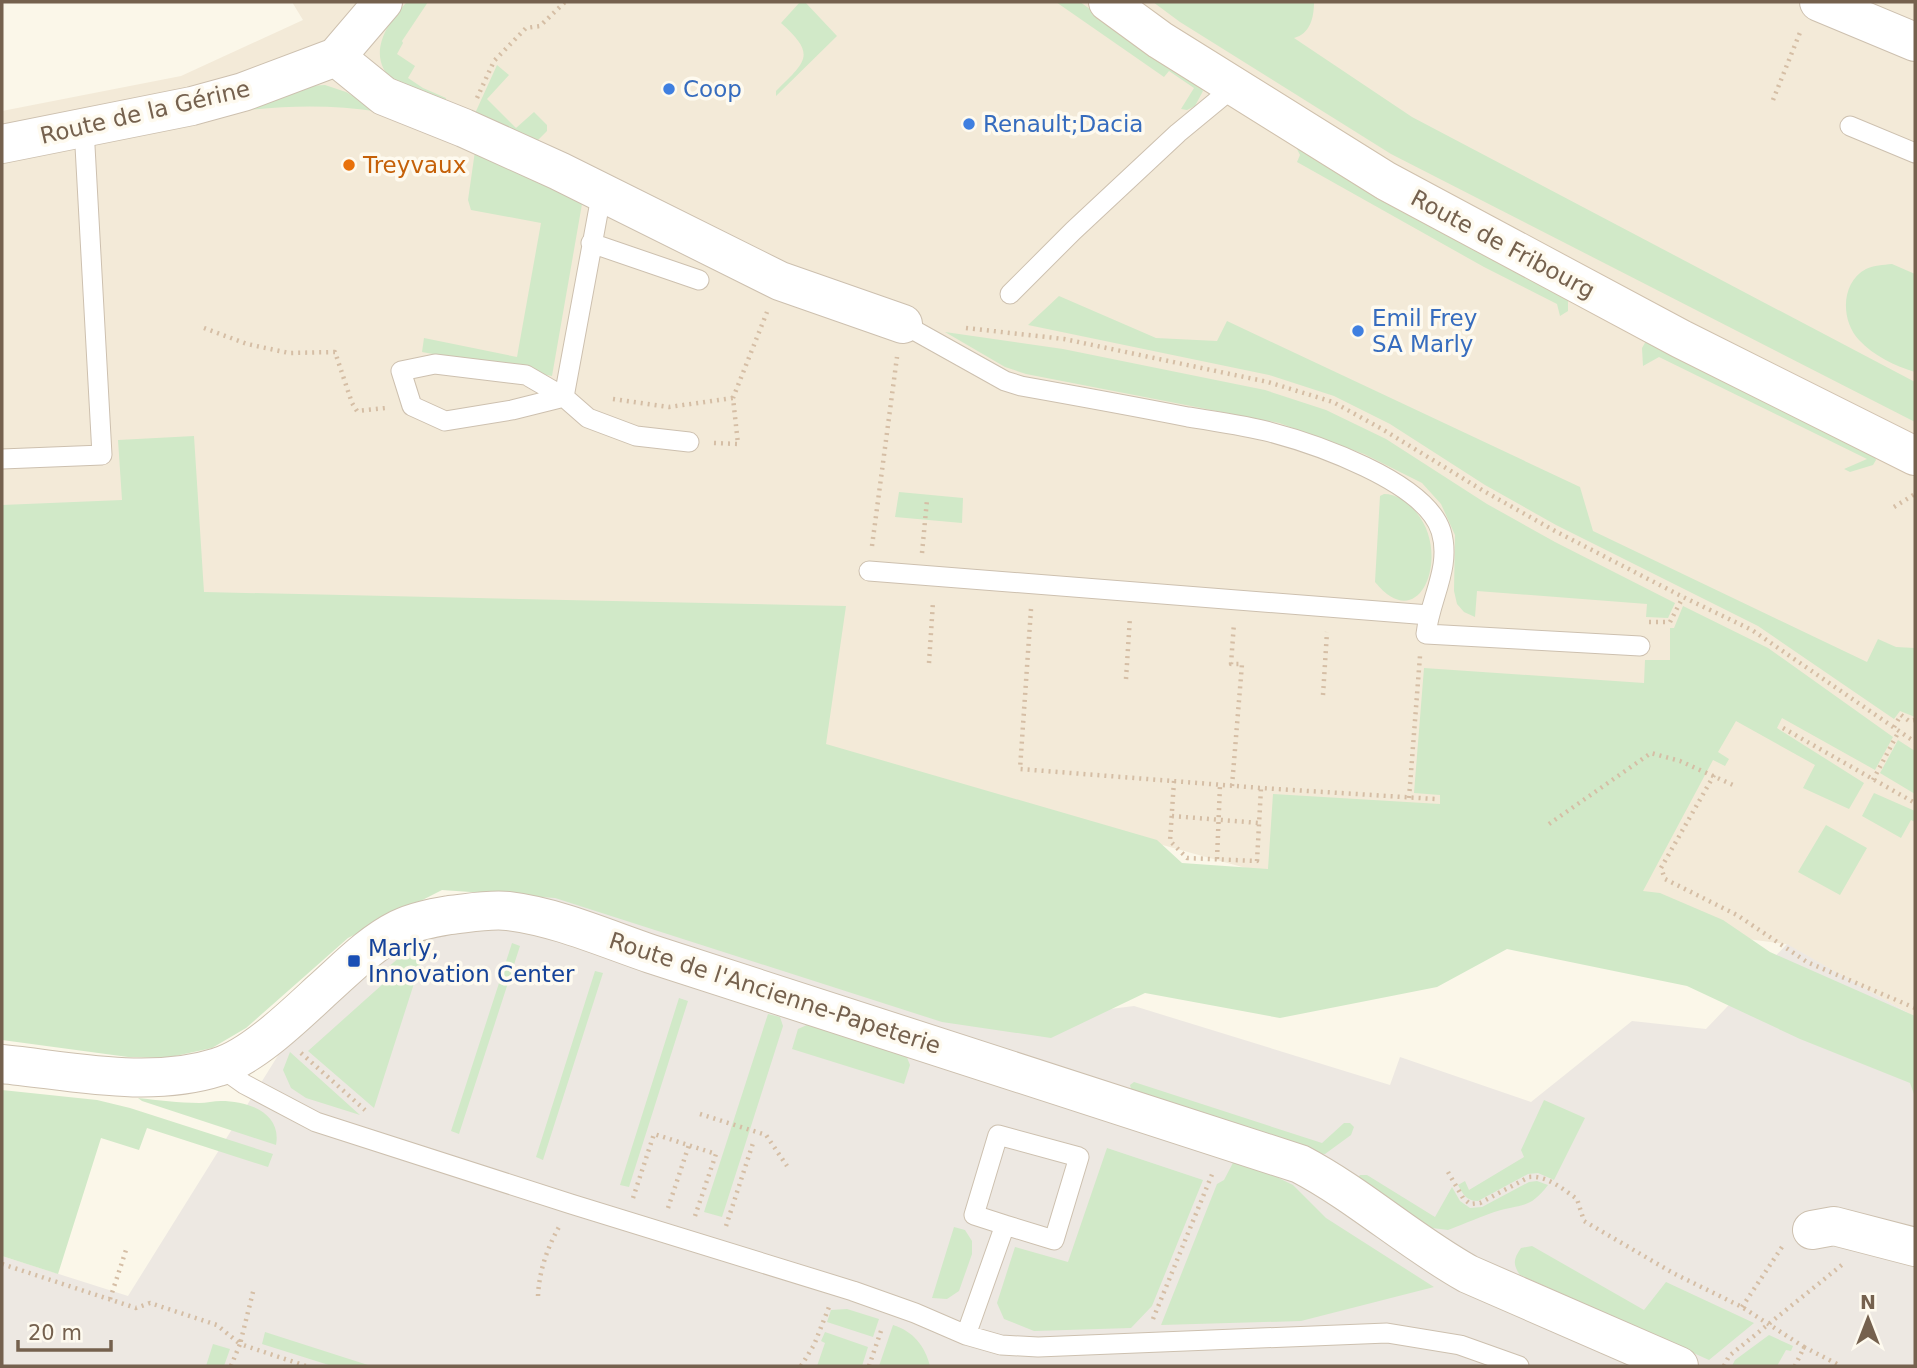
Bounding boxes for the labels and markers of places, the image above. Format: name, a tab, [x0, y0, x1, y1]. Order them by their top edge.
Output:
place label: Coop	[683, 76, 742, 102]
marker: Coop	[661, 81, 677, 97]
place label: Renault;Dacia	[983, 111, 1143, 137]
marker: Renault;Dacia	[961, 116, 977, 132]
place label: Treyvaux	[362, 152, 466, 178]
marker: Treyvaux	[341, 157, 357, 173]
place label: Emil Frey SA Marly	[1372, 305, 1477, 357]
marker: Emil Frey SA Marly	[1350, 323, 1366, 339]
place label: Marly, Innovation Center	[368, 935, 575, 987]
marker: Marly, Innovation Center	[346, 953, 362, 969]

